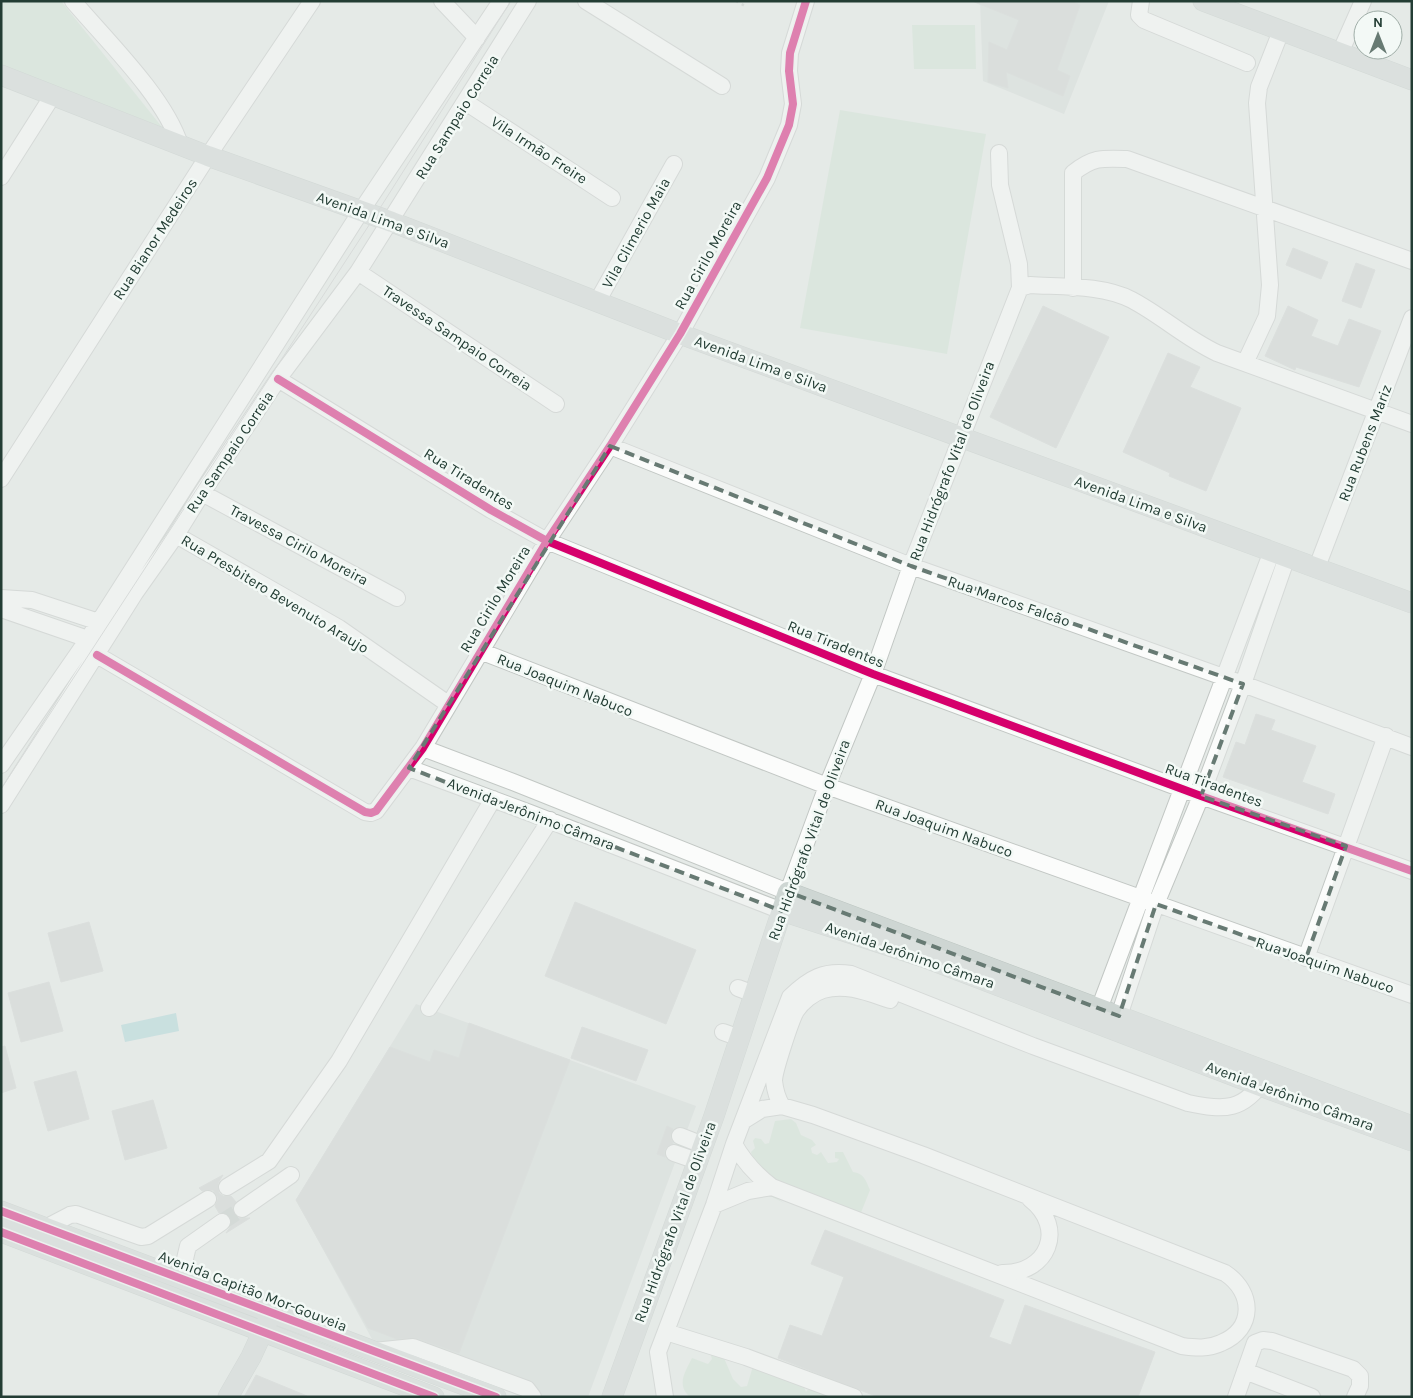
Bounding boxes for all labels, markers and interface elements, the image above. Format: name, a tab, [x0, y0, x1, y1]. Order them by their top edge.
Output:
north arrow	[1353, 10, 1403, 60]
text: N	[1373, 14, 1383, 31]
street label: Rua Sampaio Correia	[411, 51, 503, 183]
street label: Vila Irmão Freire	[487, 112, 591, 188]
street label: Vila Climerio Maia	[598, 174, 674, 292]
street label: Rua Bianor Medeiros	[109, 175, 201, 303]
street label: Avenida Lima e Silva	[314, 188, 452, 252]
street label: Rua Cirilo Moreira	[671, 197, 745, 313]
street label: Travessa Sampaio Correia	[379, 281, 535, 395]
street label: Avenida Lima e Silva	[692, 332, 830, 396]
street label: Rua Hidrógrafo Vital de Oliveira	[906, 359, 998, 563]
street label: Rua Rubens Mariz	[1334, 382, 1396, 504]
street label: Rua Sampaio Correia	[182, 388, 278, 516]
street label: Rua Tiradentes	[421, 444, 517, 514]
street label: Avenida Lima e Silva	[1072, 472, 1210, 536]
street label: Travessa Cirilo Moreira	[227, 501, 371, 589]
street label: Rua Presbitero Bevenuto Araujo	[178, 531, 372, 657]
street label: Rua Cirilo Moreira	[456, 542, 534, 656]
street label: Rua Marcos Falcão	[946, 572, 1072, 630]
street label: Rua Tiradentes	[785, 616, 887, 672]
street label: Rua Joaquim Nabuco	[494, 650, 636, 720]
street label: Rua Hidrógrafo Vital de Oliveira	[764, 737, 854, 943]
street label: Rua Tiradentes	[1163, 759, 1265, 811]
street label: Avenida Jerônimo Câmara	[445, 774, 617, 854]
street label: Rua Joaquim Nabuco	[873, 795, 1015, 861]
street label: Avenida Jerônimo Câmara	[823, 918, 997, 992]
street label: Rua Joaquim Nabuco	[1254, 933, 1396, 997]
street label: Avenida Jerônimo Câmara	[1203, 1057, 1377, 1135]
street label: Rua Hidrógrafo Vital de Oliveira	[630, 1119, 720, 1325]
street label: Avenida Capitão Mor-Gouveia	[156, 1247, 350, 1335]

